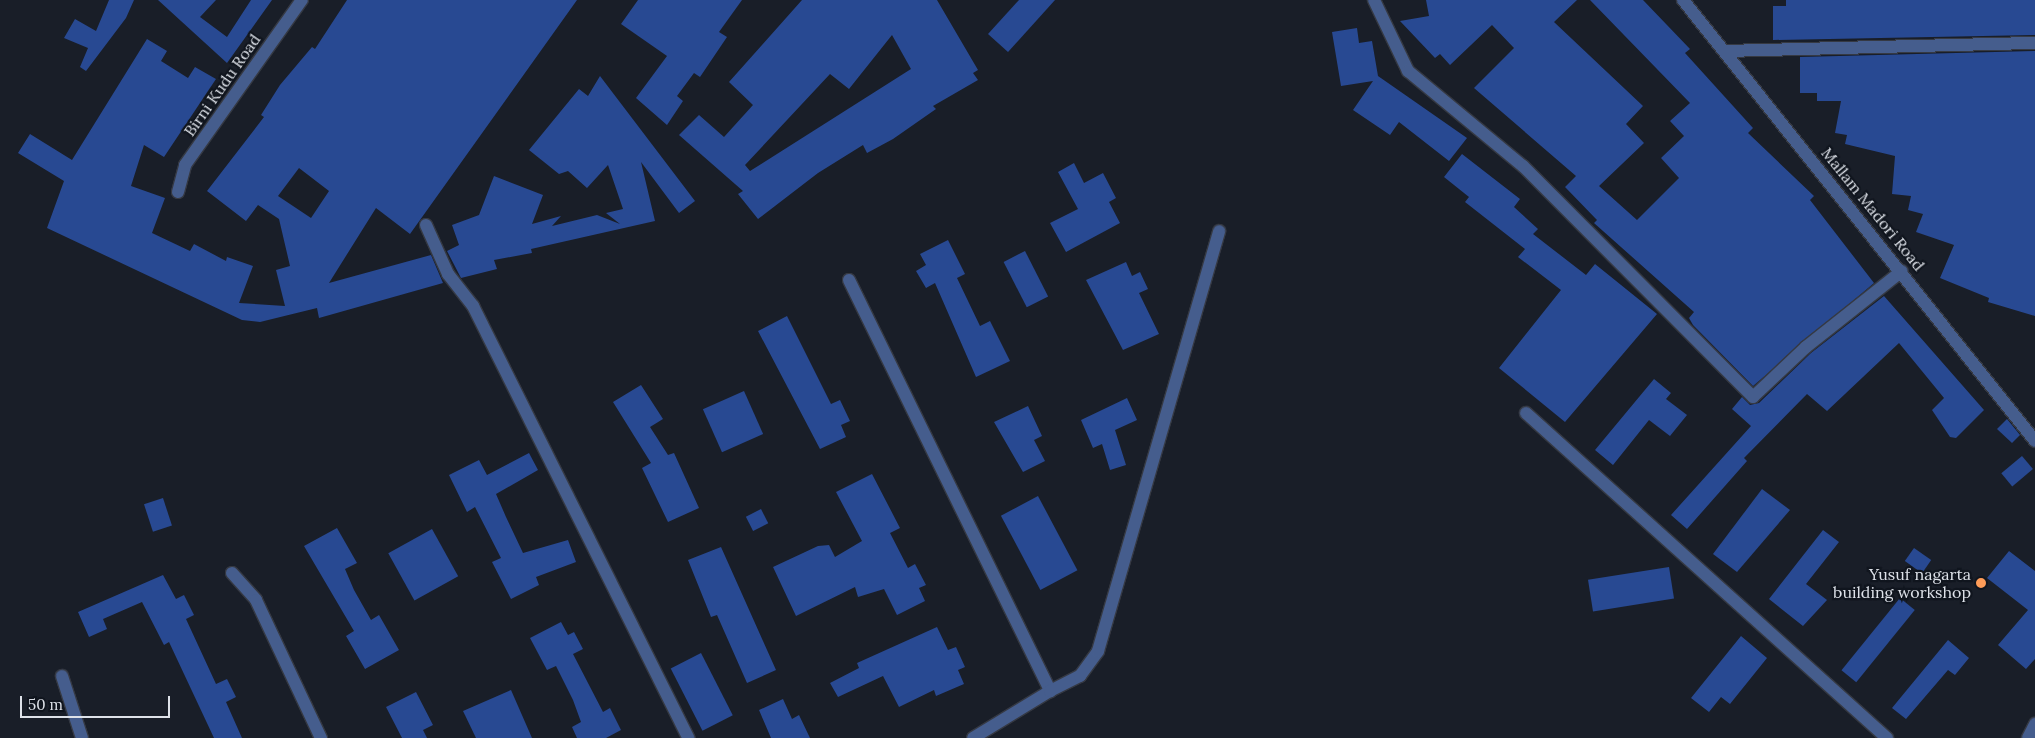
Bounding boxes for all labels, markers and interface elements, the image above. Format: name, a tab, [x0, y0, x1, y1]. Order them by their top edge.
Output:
street label: Birni Kudu Road	[180, 30, 264, 140]
street label: Mallam Madori Road	[1817, 143, 1929, 275]
place label: Yusuf nagarta building workshop	[1833, 564, 1971, 602]
marker: Yusuf nagarta building workshop	[1975, 577, 1987, 589]
scale bar	[22, 686, 172, 718]
text: 50 m	[28, 695, 63, 714]

